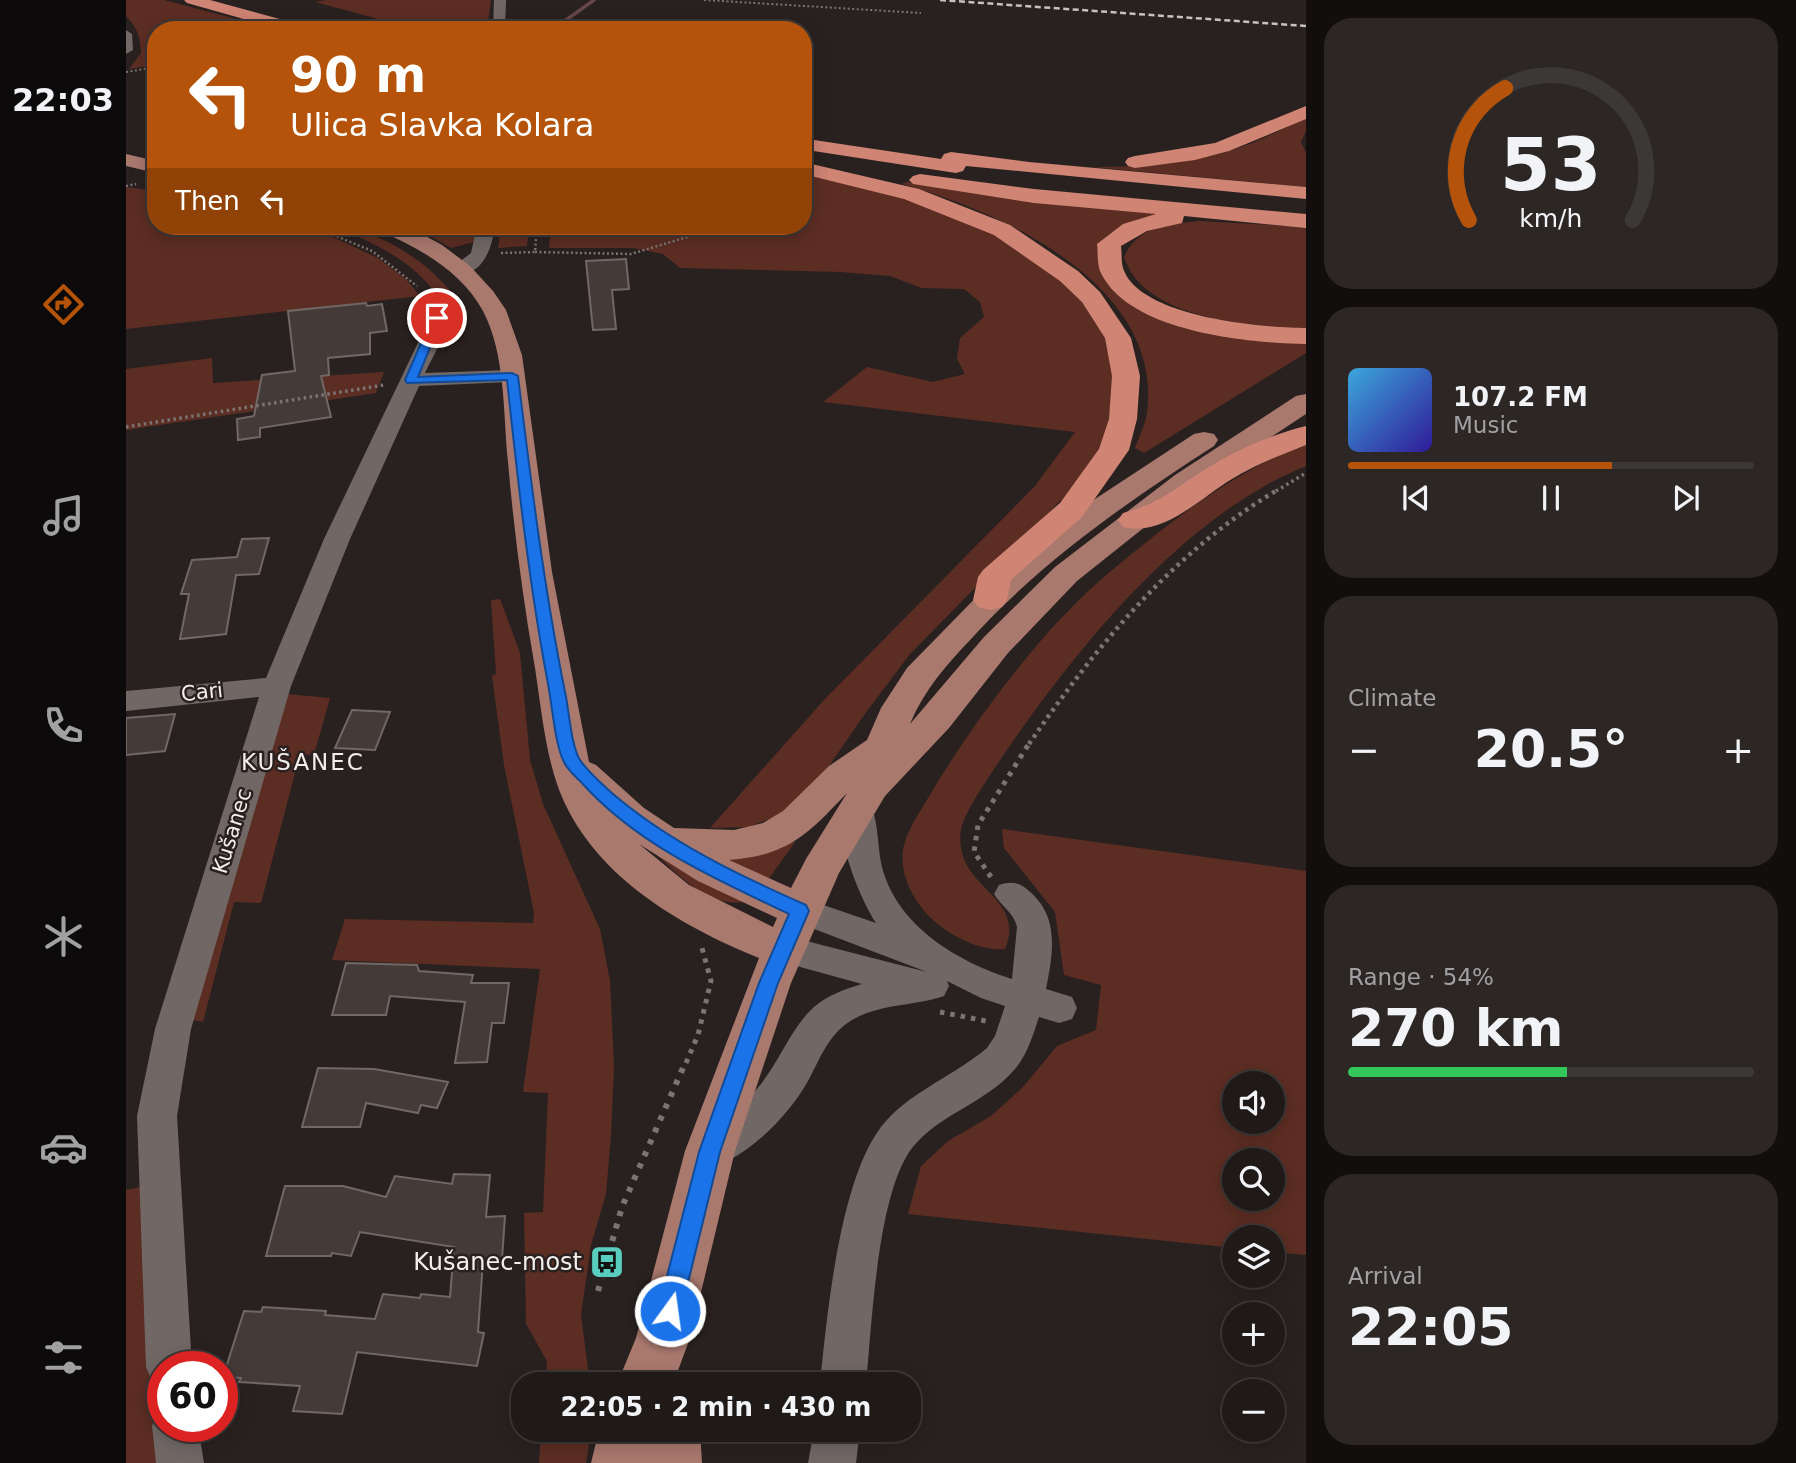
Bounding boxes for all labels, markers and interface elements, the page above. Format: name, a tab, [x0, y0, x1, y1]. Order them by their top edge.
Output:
text: 90 m	[290, 47, 426, 104]
icon: left	[175, 49, 266, 140]
text: 22:03	[12, 81, 114, 119]
text: Ulica Slavka Kolara	[290, 106, 594, 144]
text: 53	[1500, 122, 1602, 207]
icon: left	[254, 182, 292, 220]
text: Then	[175, 186, 240, 216]
text: km/h	[1519, 203, 1583, 232]
icon: directions	[39, 280, 88, 329]
pin	[407, 288, 467, 348]
icon: arrive	[418, 299, 456, 337]
text: 107.2 FM	[1453, 382, 1588, 412]
text: Music	[1453, 412, 1518, 438]
icon: previous	[1397, 479, 1435, 517]
icon: pause	[1532, 479, 1570, 517]
icon: next	[1667, 479, 1705, 517]
icon: music	[39, 491, 88, 540]
street label: Cari	[180, 678, 224, 706]
text: Climate	[1348, 685, 1437, 711]
icon: phone	[39, 701, 88, 750]
text: 20.5°	[1474, 719, 1628, 779]
text: −	[1348, 728, 1380, 772]
text: +	[1722, 728, 1754, 772]
district label: KUŠANEC	[241, 748, 365, 775]
street label: Kušanec	[208, 786, 256, 876]
icon: climate	[39, 912, 88, 961]
text: Range · 54%	[1348, 964, 1494, 990]
text: 270 km	[1348, 998, 1563, 1058]
map controls	[1222, 1071, 1285, 1442]
button: sound	[1222, 1071, 1285, 1134]
icon: car	[39, 1123, 88, 1172]
button: search	[1222, 1148, 1285, 1211]
button: layers	[1222, 1225, 1285, 1288]
bus stop icon: Kušanec-most	[588, 1243, 626, 1281]
place label: Kušanec-most	[413, 1248, 582, 1276]
text: Arrival	[1348, 1263, 1423, 1289]
position arrow	[633, 1274, 707, 1348]
text: 22:05	[1348, 1297, 1514, 1357]
button: +	[1222, 1302, 1285, 1365]
icon: filters	[39, 1333, 88, 1382]
speed limit sign: 60	[147, 1351, 238, 1442]
button: −	[1222, 1379, 1285, 1442]
text: 22:05 · 2 min · 430 m	[561, 1392, 871, 1422]

